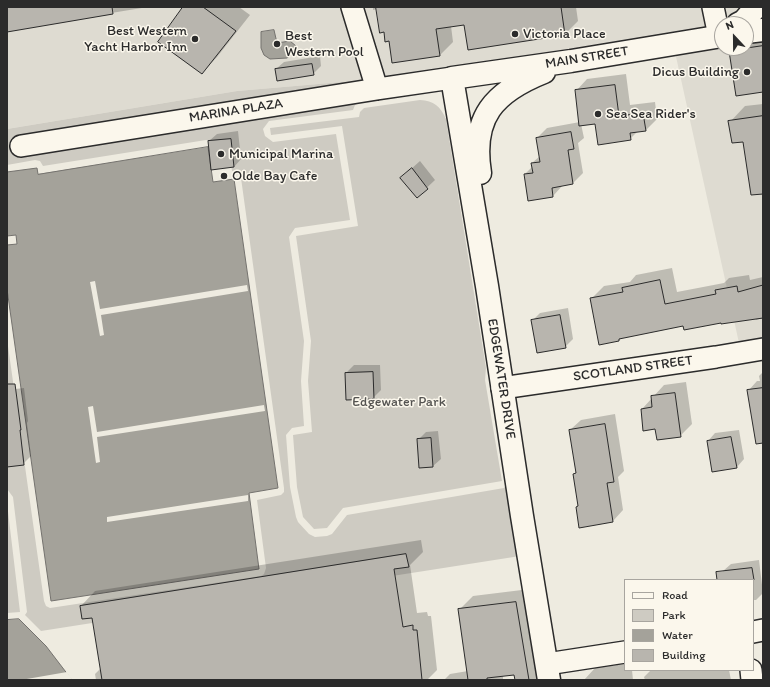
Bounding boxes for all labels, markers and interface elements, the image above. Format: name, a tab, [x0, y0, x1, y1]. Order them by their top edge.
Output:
north arrow	[714, 16, 754, 56]
text: N	[724, 18, 736, 33]
place label: Best Western Yacht Harbor Inn	[84, 23, 187, 56]
place label: Victoria Place	[523, 26, 606, 42]
place label: Best Western Pool	[285, 28, 364, 60]
marker: Victoria Place	[510, 29, 520, 39]
marker: Best Western Yacht Harbor Inn	[190, 34, 200, 44]
marker: Best Western Pool	[272, 39, 282, 49]
street label: MAIN STREET	[544, 43, 630, 73]
place label: Dicus Building	[652, 64, 739, 80]
marker: Dicus Building	[742, 67, 752, 77]
street label: MARINA PLAZA	[188, 95, 284, 127]
place label: Sea Sea Rider's	[606, 106, 696, 122]
marker: Sea Sea Rider's	[593, 109, 603, 119]
place label: Municipal Marina	[229, 146, 333, 162]
marker: Municipal Marina	[216, 149, 226, 159]
place label: Olde Bay Cafe	[232, 168, 317, 184]
marker: Olde Bay Cafe	[219, 171, 229, 181]
street label: EDGEWATER DRIVE	[483, 317, 519, 441]
street label: SCOTLAND STREET	[572, 352, 694, 386]
park label: Edgewater Park	[352, 394, 446, 410]
legend	[624, 579, 754, 671]
text: Road	[662, 588, 688, 602]
text: Park	[662, 608, 686, 622]
text: Water	[662, 628, 693, 642]
text: Building	[662, 648, 705, 662]

